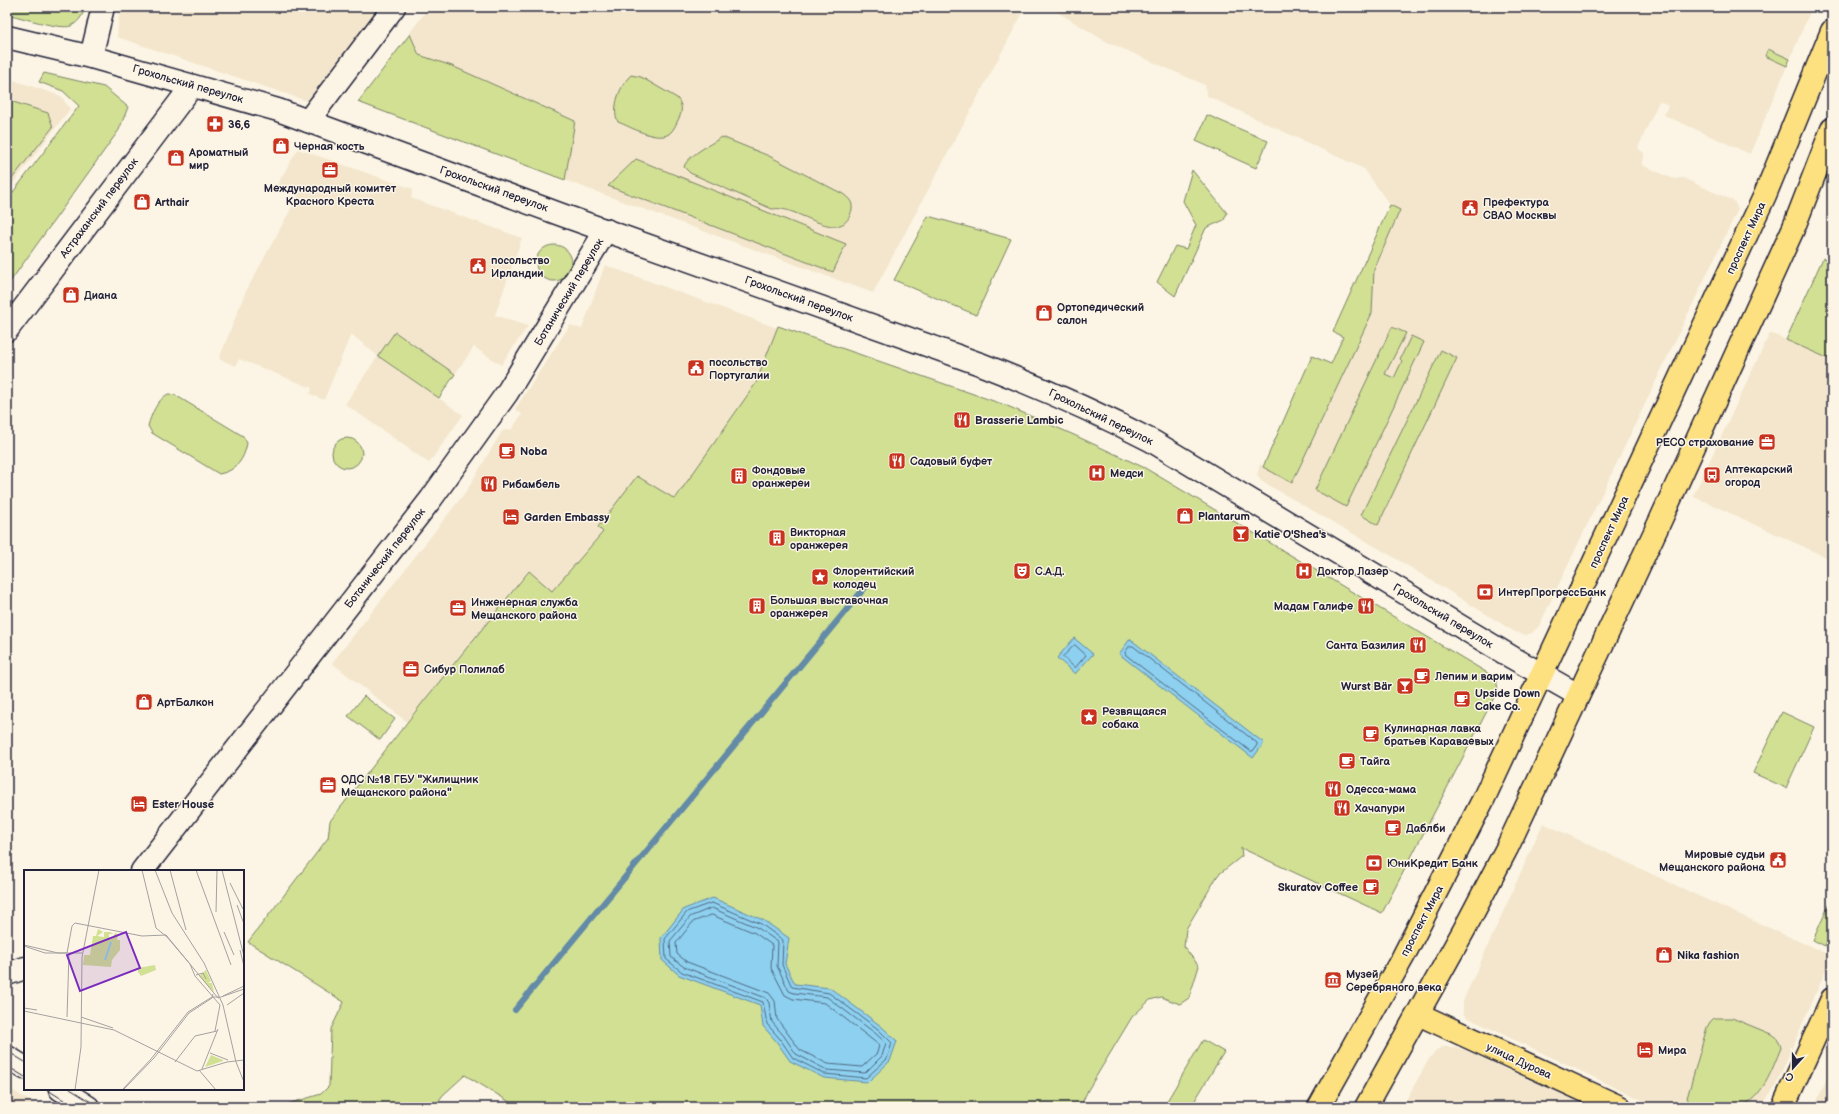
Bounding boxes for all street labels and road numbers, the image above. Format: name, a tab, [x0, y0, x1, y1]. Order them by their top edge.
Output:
street label: Грохольский переулок	[131, 62, 245, 106]
street label: Астраханский переулок	[57, 155, 141, 261]
street label: Грохольский переулок	[438, 163, 550, 215]
street label: проспект Мира	[1724, 199, 1769, 276]
street label: Ботанический переулок	[532, 236, 606, 348]
street label: Грохольский переулок	[743, 273, 855, 325]
street label: Грохольский переулок	[1047, 386, 1155, 448]
street label: проспект Мира	[1587, 493, 1632, 570]
street label: Ботанический переулок	[342, 505, 428, 611]
street label: Грохольский переулок	[1391, 581, 1496, 651]
street label: проспект Мира	[1398, 883, 1446, 959]
street label: улица Дурова	[1484, 1040, 1554, 1082]

